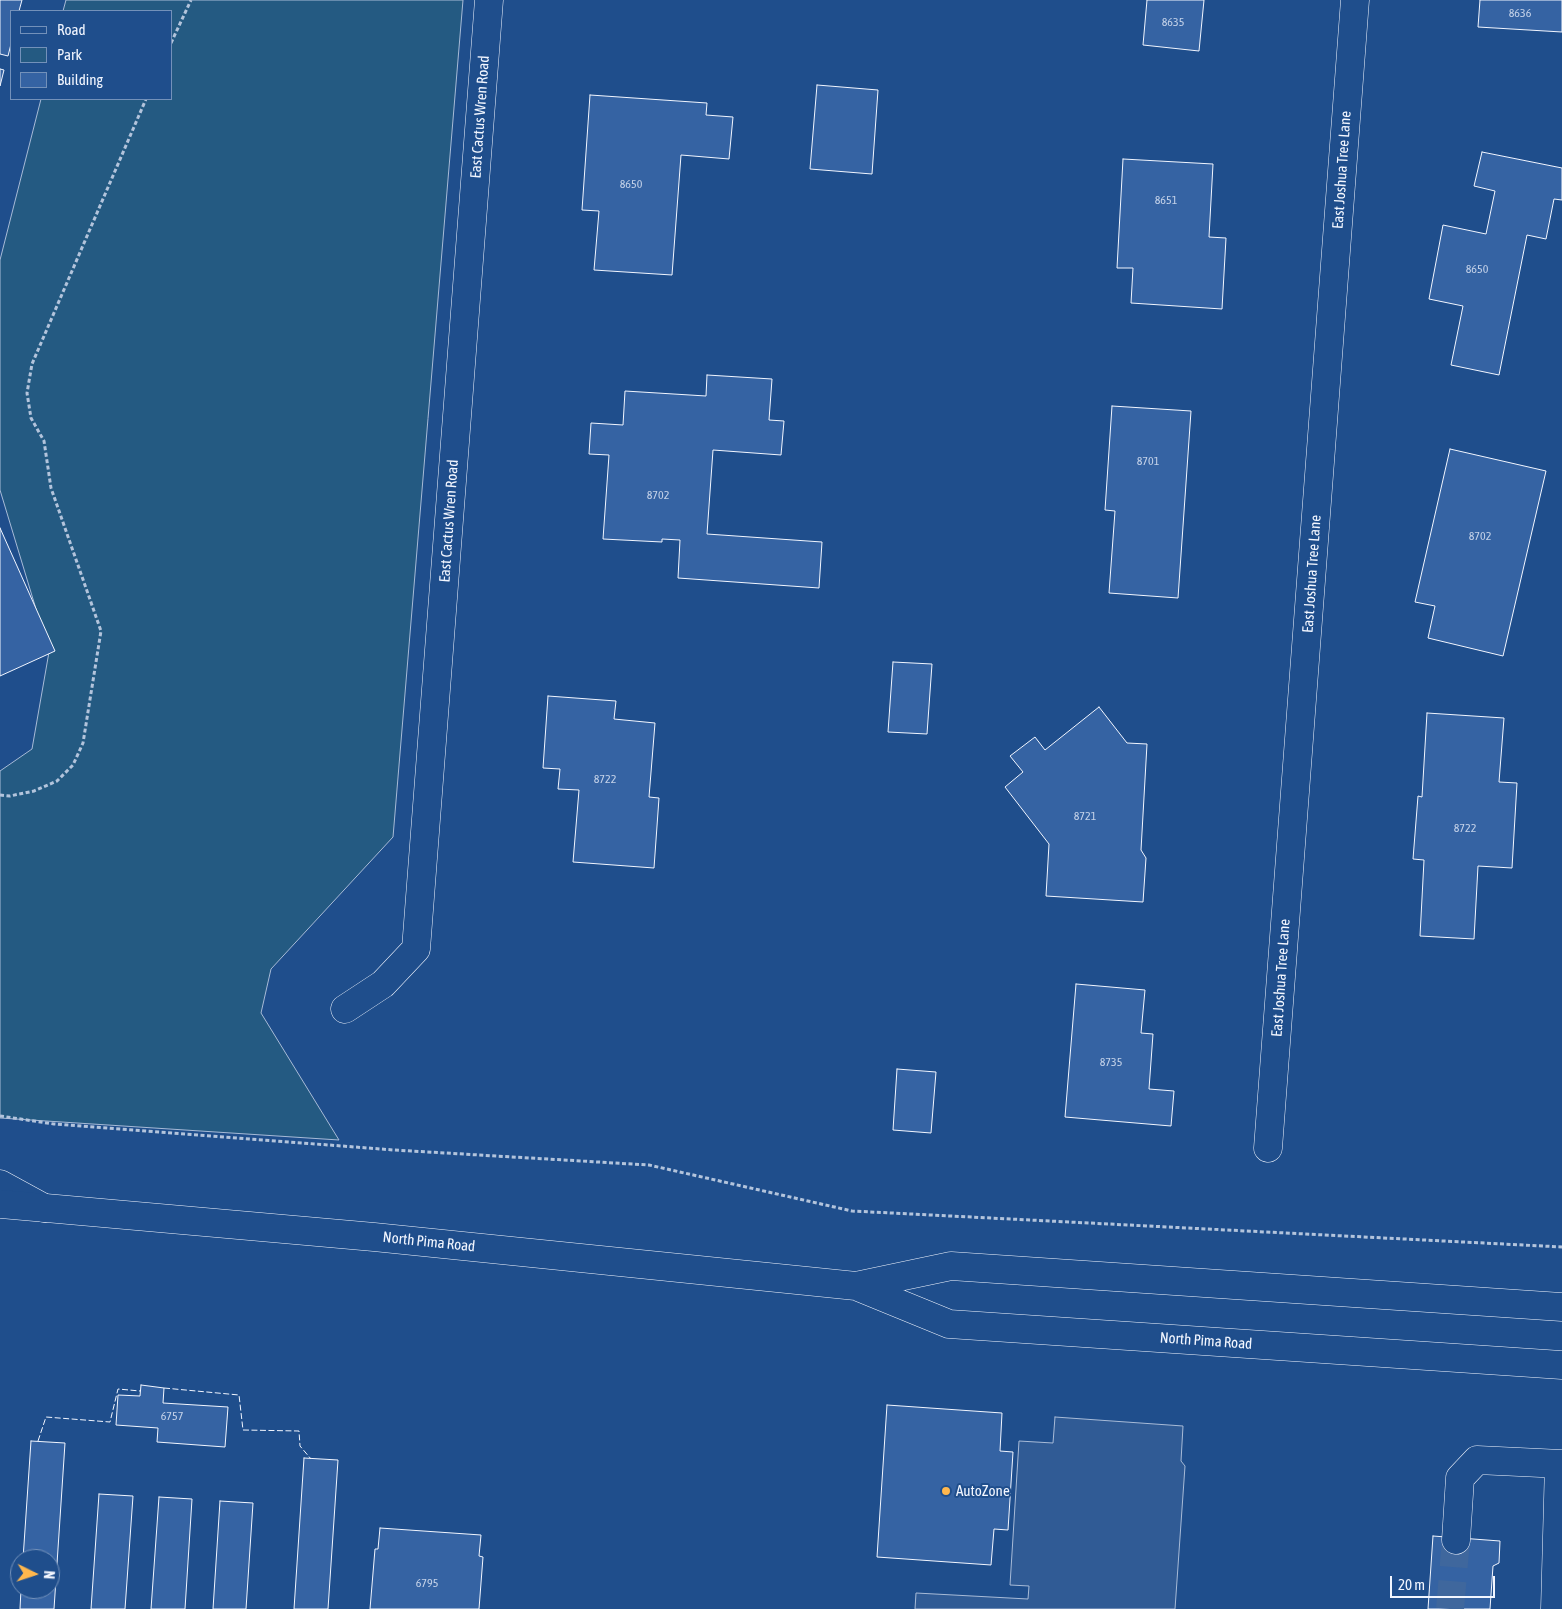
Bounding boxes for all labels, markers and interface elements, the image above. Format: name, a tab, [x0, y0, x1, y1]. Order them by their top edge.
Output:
house number: 8636	[1509, 6, 1531, 20]
legend	[10, 10, 172, 100]
house number: 8635	[1162, 15, 1184, 29]
text: Road	[57, 21, 86, 38]
text: Park	[57, 46, 82, 63]
street label: East Cactus Wren Road	[467, 55, 493, 179]
text: Building	[57, 71, 103, 88]
street label: East Joshua Tree Lane	[1329, 110, 1355, 230]
house number: 8650	[620, 177, 642, 191]
house number: 8651	[1155, 193, 1177, 207]
house number: 8650	[1466, 262, 1488, 276]
house number: 8701	[1137, 454, 1159, 468]
street label: East Cactus Wren Road	[436, 459, 462, 583]
house number: 8702	[647, 488, 669, 502]
street label: East Joshua Tree Lane	[1299, 514, 1325, 634]
house number: 8702	[1469, 529, 1491, 543]
house number: 8722	[594, 772, 616, 786]
house number: 8721	[1074, 809, 1096, 823]
house number: 8722	[1454, 821, 1476, 835]
street label: East Joshua Tree Lane	[1268, 918, 1294, 1038]
house number: 8735	[1100, 1055, 1122, 1069]
street label: North Pima Road	[382, 1228, 476, 1256]
street label: North Pima Road	[1159, 1329, 1253, 1353]
house number: 6757	[161, 1409, 183, 1423]
place label: AutoZone	[956, 1482, 1010, 1500]
marker: AutoZone	[940, 1485, 952, 1497]
north arrow	[10, 1549, 60, 1599]
scale bar	[1392, 1566, 1497, 1598]
text: N	[41, 1570, 57, 1580]
house number: 6795	[416, 1576, 438, 1590]
text: 20 m	[1398, 1576, 1425, 1593]

